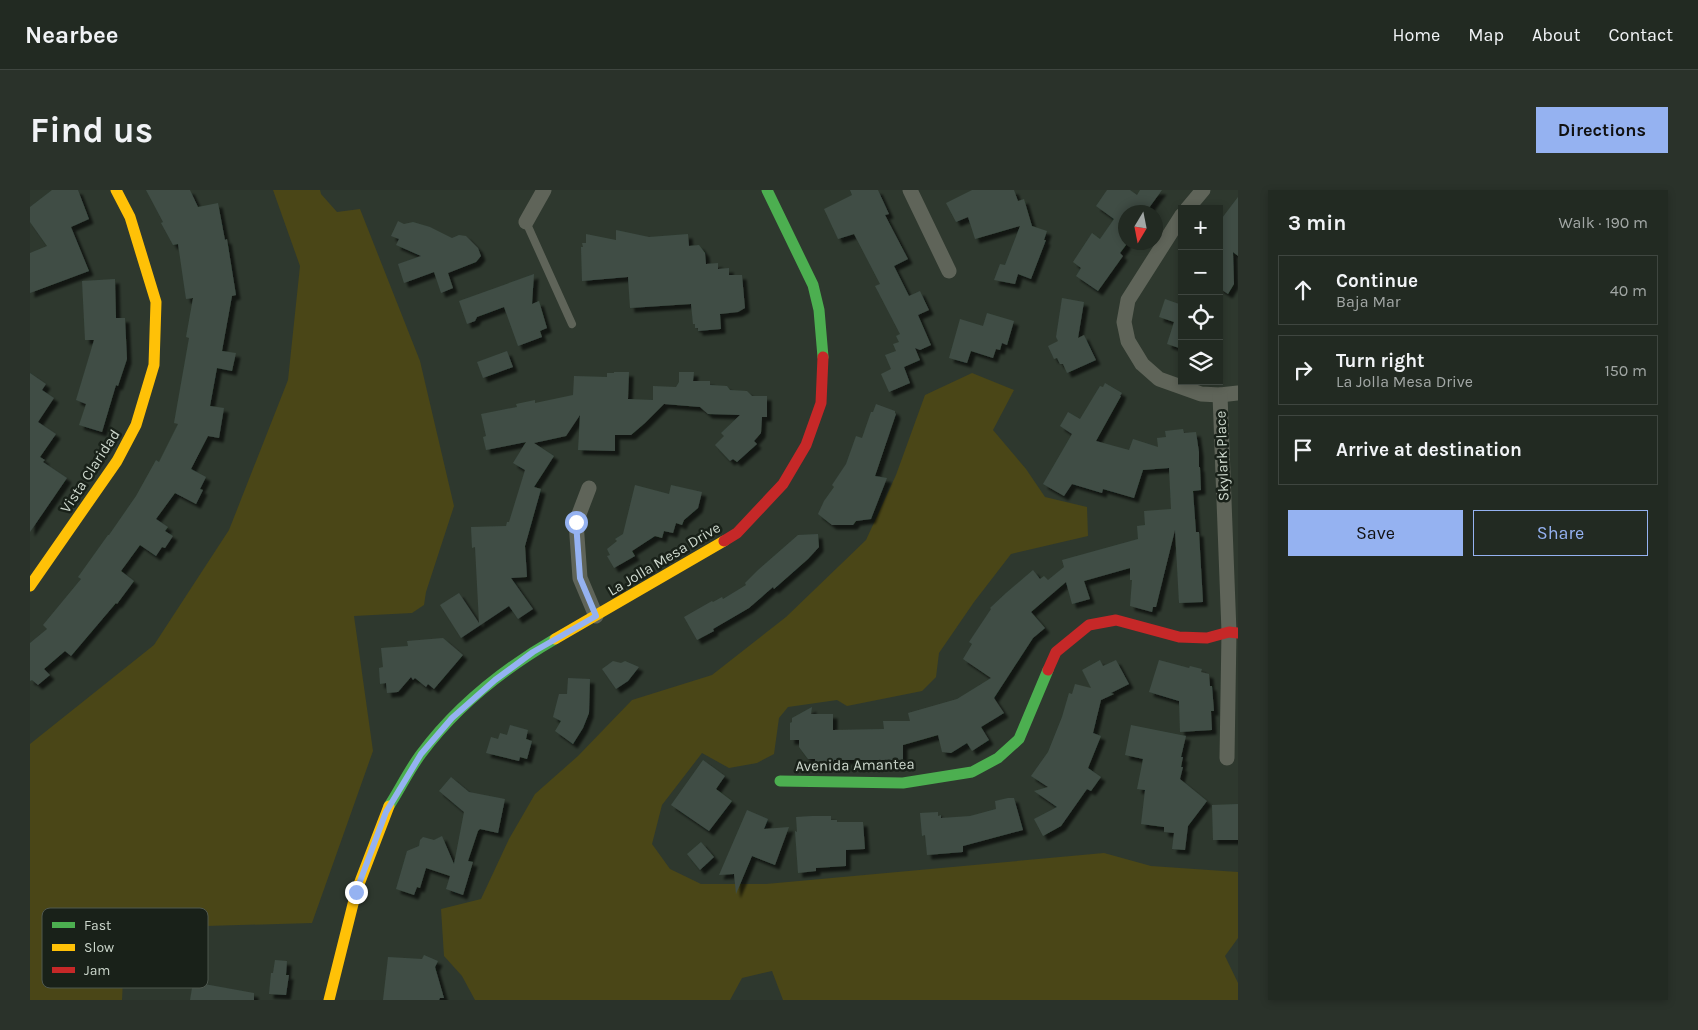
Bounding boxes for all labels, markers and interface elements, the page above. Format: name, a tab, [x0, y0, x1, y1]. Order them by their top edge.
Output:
text: Nearbee	[25, 21, 119, 49]
text: Home	[1392, 24, 1440, 46]
text: Map	[1468, 24, 1504, 46]
text: About	[1532, 24, 1581, 46]
text: Contact	[1609, 24, 1673, 46]
button: Directions	[1536, 107, 1668, 153]
text: Find us	[30, 110, 153, 151]
north arrow	[1118, 205, 1163, 250]
map controls	[1178, 205, 1223, 385]
button: +	[1178, 205, 1223, 250]
text: 3 min	[1288, 211, 1346, 235]
text: Walk · 190 m	[1559, 213, 1648, 232]
button: −	[1178, 250, 1223, 295]
text: Continue	[1336, 270, 1418, 292]
icon: ahead	[1289, 276, 1317, 304]
text: 40 m	[1610, 281, 1647, 300]
text: Baja Mar	[1336, 292, 1401, 311]
button: locate	[1178, 295, 1223, 340]
button: layers	[1178, 340, 1223, 385]
text: Turn right	[1336, 350, 1425, 372]
icon: right	[1289, 356, 1317, 384]
text: 150 m	[1604, 361, 1647, 380]
text: La Jolla Mesa Drive	[1336, 372, 1473, 391]
street label: Skylark Place	[1211, 411, 1233, 501]
street label: Vista Claridad	[56, 426, 124, 516]
icon: arrive	[1289, 436, 1317, 464]
text: Arrive at destination	[1336, 439, 1522, 461]
button: Save	[1288, 510, 1463, 556]
button: Share	[1473, 510, 1648, 556]
route start	[565, 511, 588, 534]
street label: La Jolla Mesa Drive	[604, 518, 724, 600]
street label: Avenida Amantea	[795, 755, 915, 775]
route end	[345, 881, 368, 904]
legend	[42, 908, 208, 988]
text: Fast	[84, 917, 111, 934]
text: Slow	[84, 939, 114, 956]
text: Jam	[84, 962, 110, 979]

